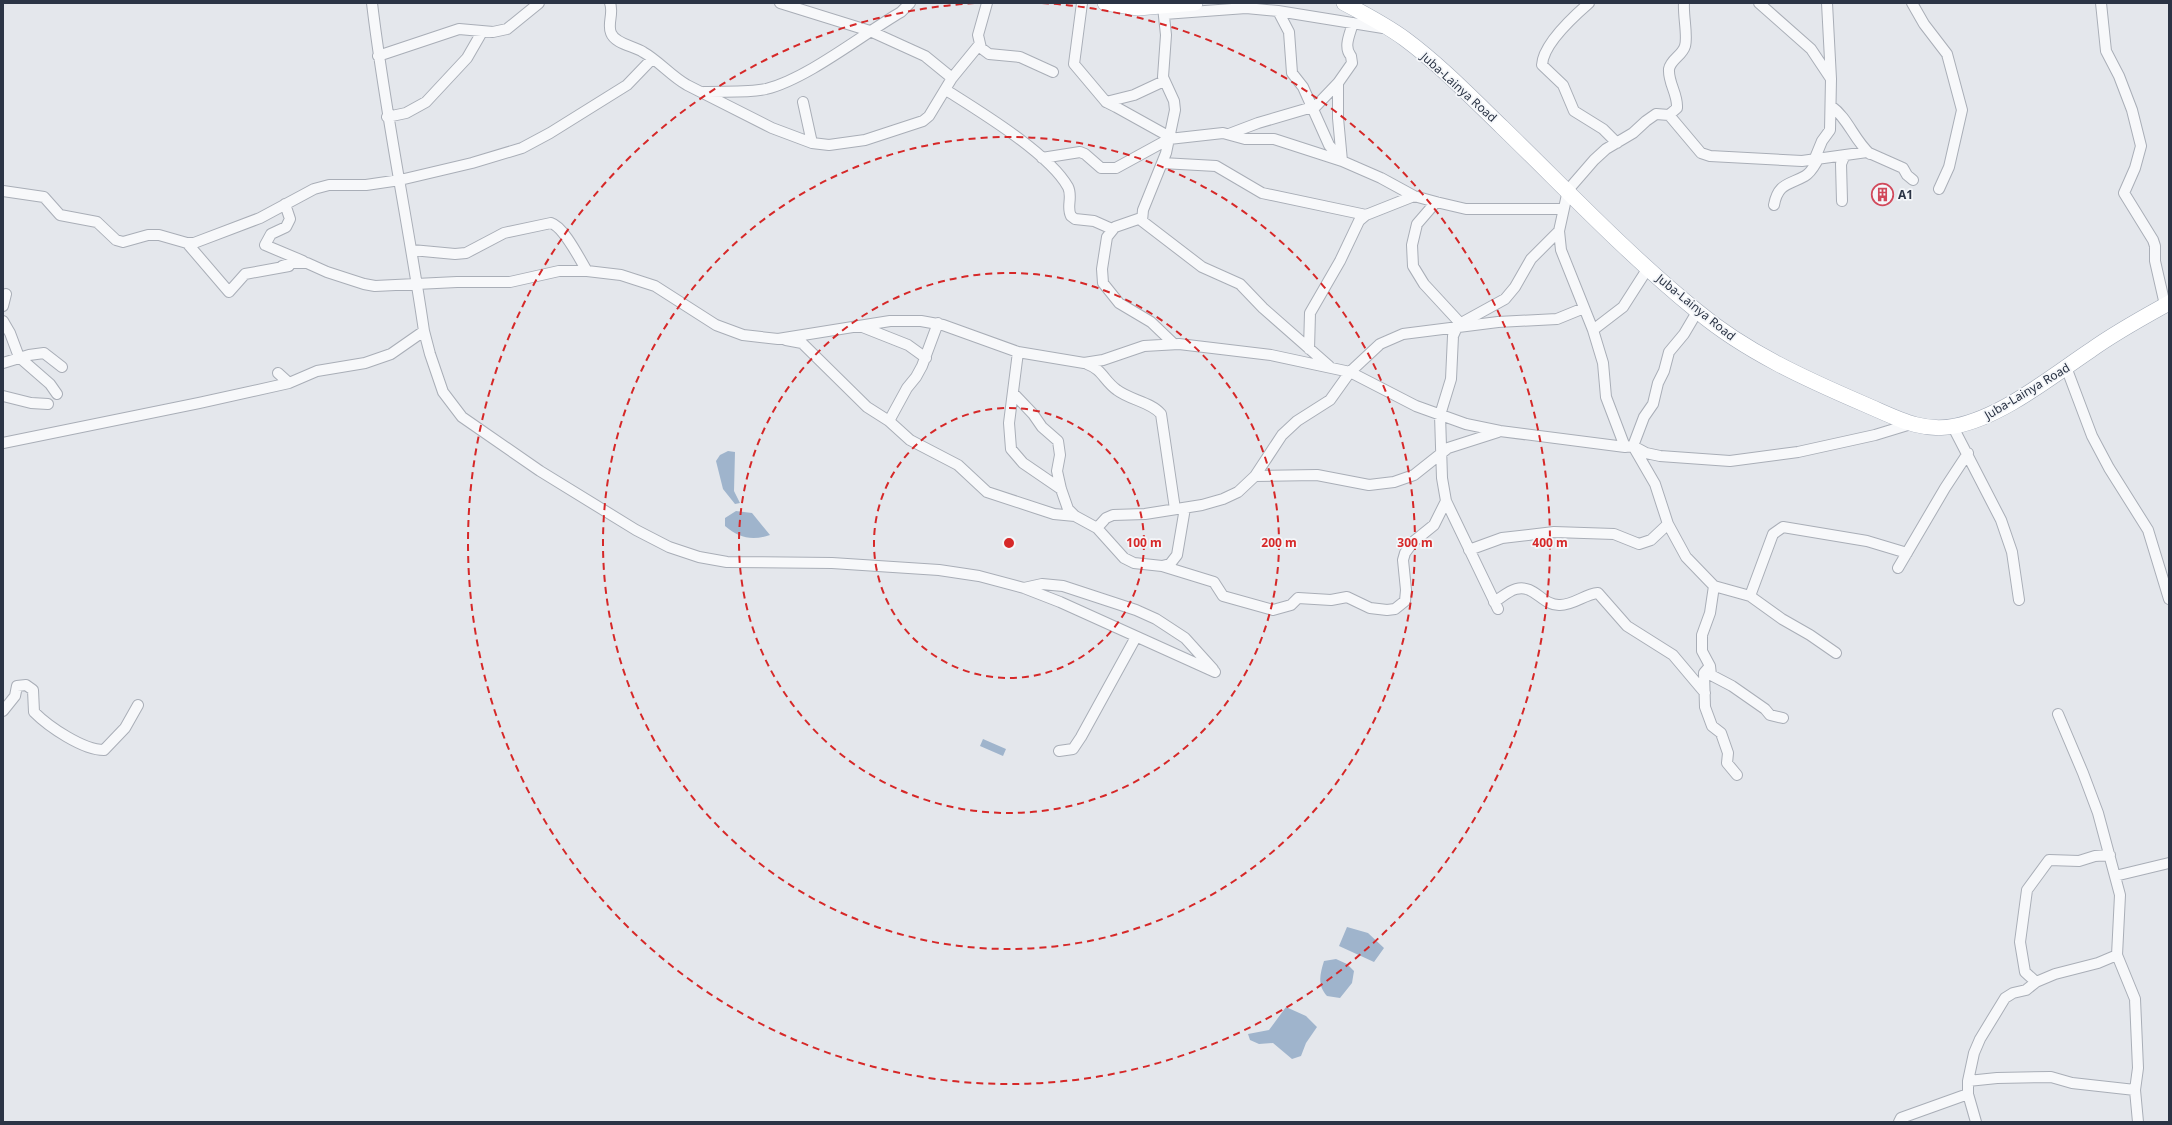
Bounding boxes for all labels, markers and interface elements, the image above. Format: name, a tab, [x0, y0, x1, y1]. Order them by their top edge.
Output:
street label: Juba-Lainya Road	[1417, 48, 1501, 126]
building icon: A1	[1869, 181, 1895, 207]
place label: A1	[1898, 186, 1913, 203]
street label: Juba-Lainya Road	[1652, 269, 1739, 344]
street label: Juba-Lainya Road	[1980, 359, 2073, 424]
text: 100 m	[1126, 534, 1162, 551]
text: 200 m	[1261, 534, 1297, 551]
text: 300 m	[1397, 534, 1433, 551]
text: 400 m	[1532, 534, 1568, 551]
centre of rings	[1002, 536, 1016, 550]

